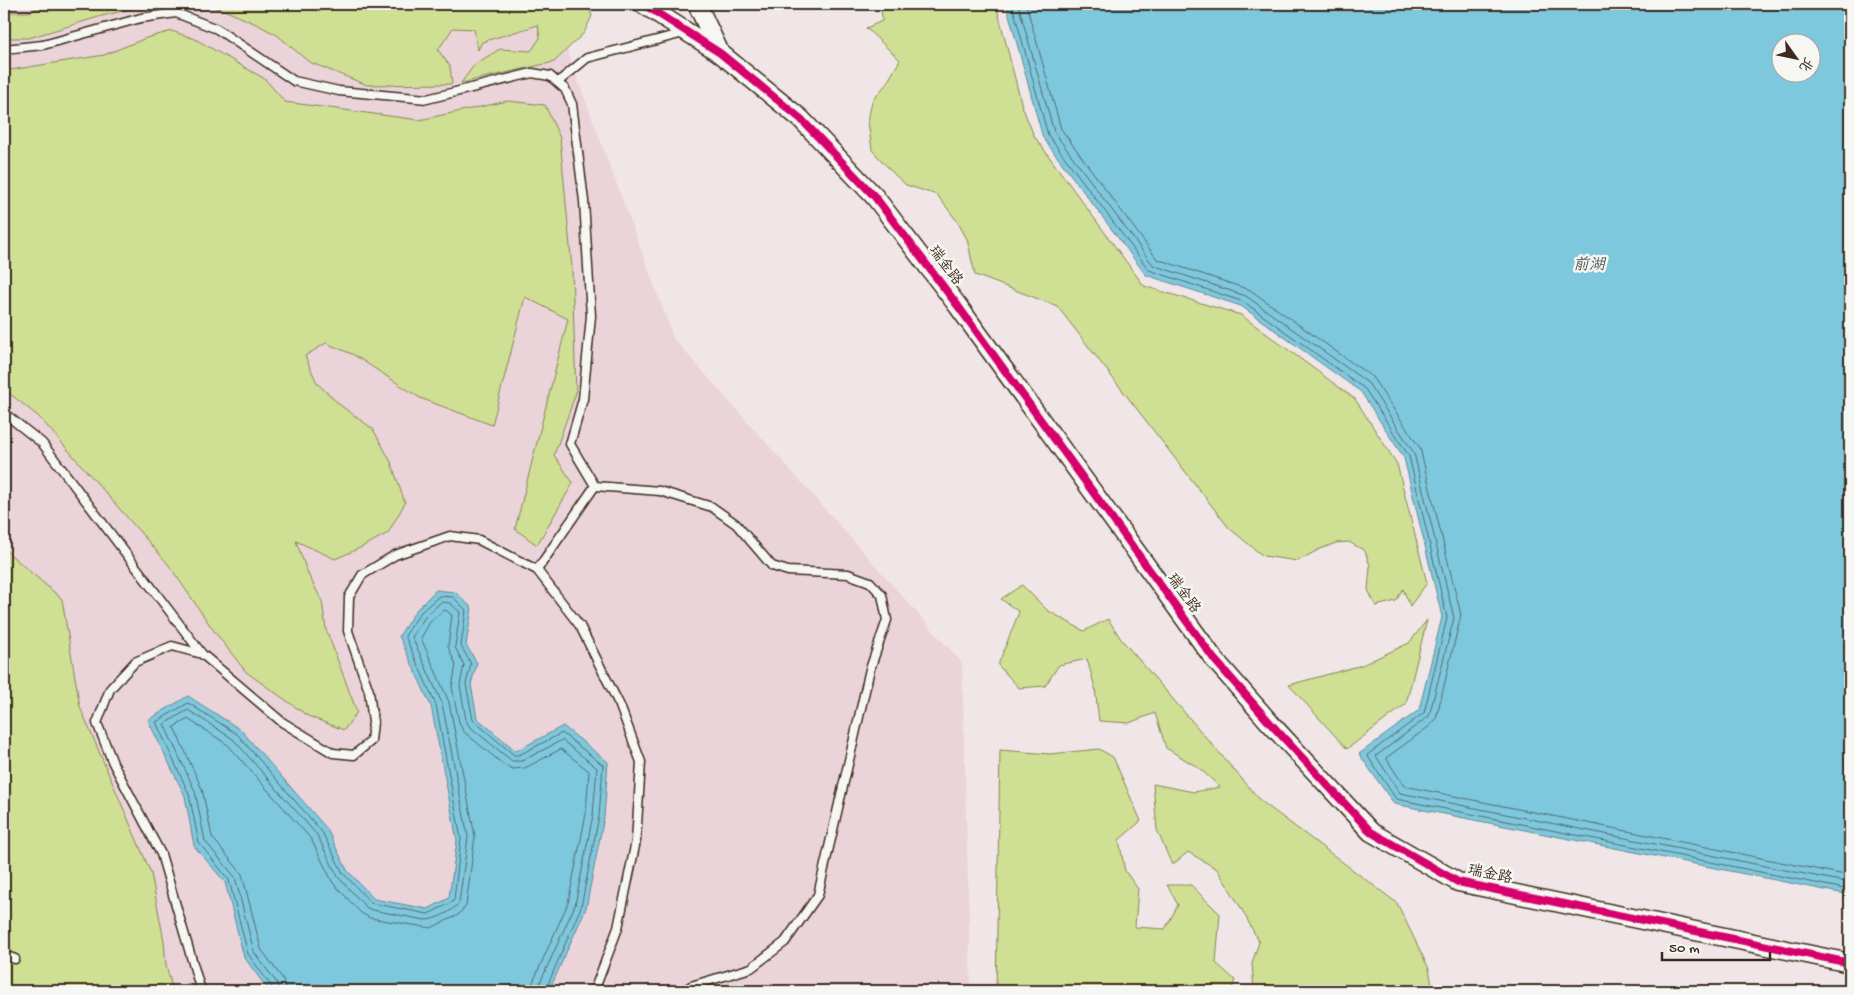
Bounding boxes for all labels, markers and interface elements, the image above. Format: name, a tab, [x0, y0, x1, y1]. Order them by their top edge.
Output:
north arrow	[1772, 32, 1822, 82]
text: 北	[1794, 53, 1816, 74]
street label: 瑞金路	[924, 243, 966, 289]
water label: 前湖	[1573, 255, 1607, 276]
street label: 瑞金路	[1162, 571, 1204, 617]
street label: 瑞金路	[1466, 862, 1514, 888]
scale bar	[1662, 930, 1769, 962]
text: 50 m	[1669, 940, 1700, 958]

